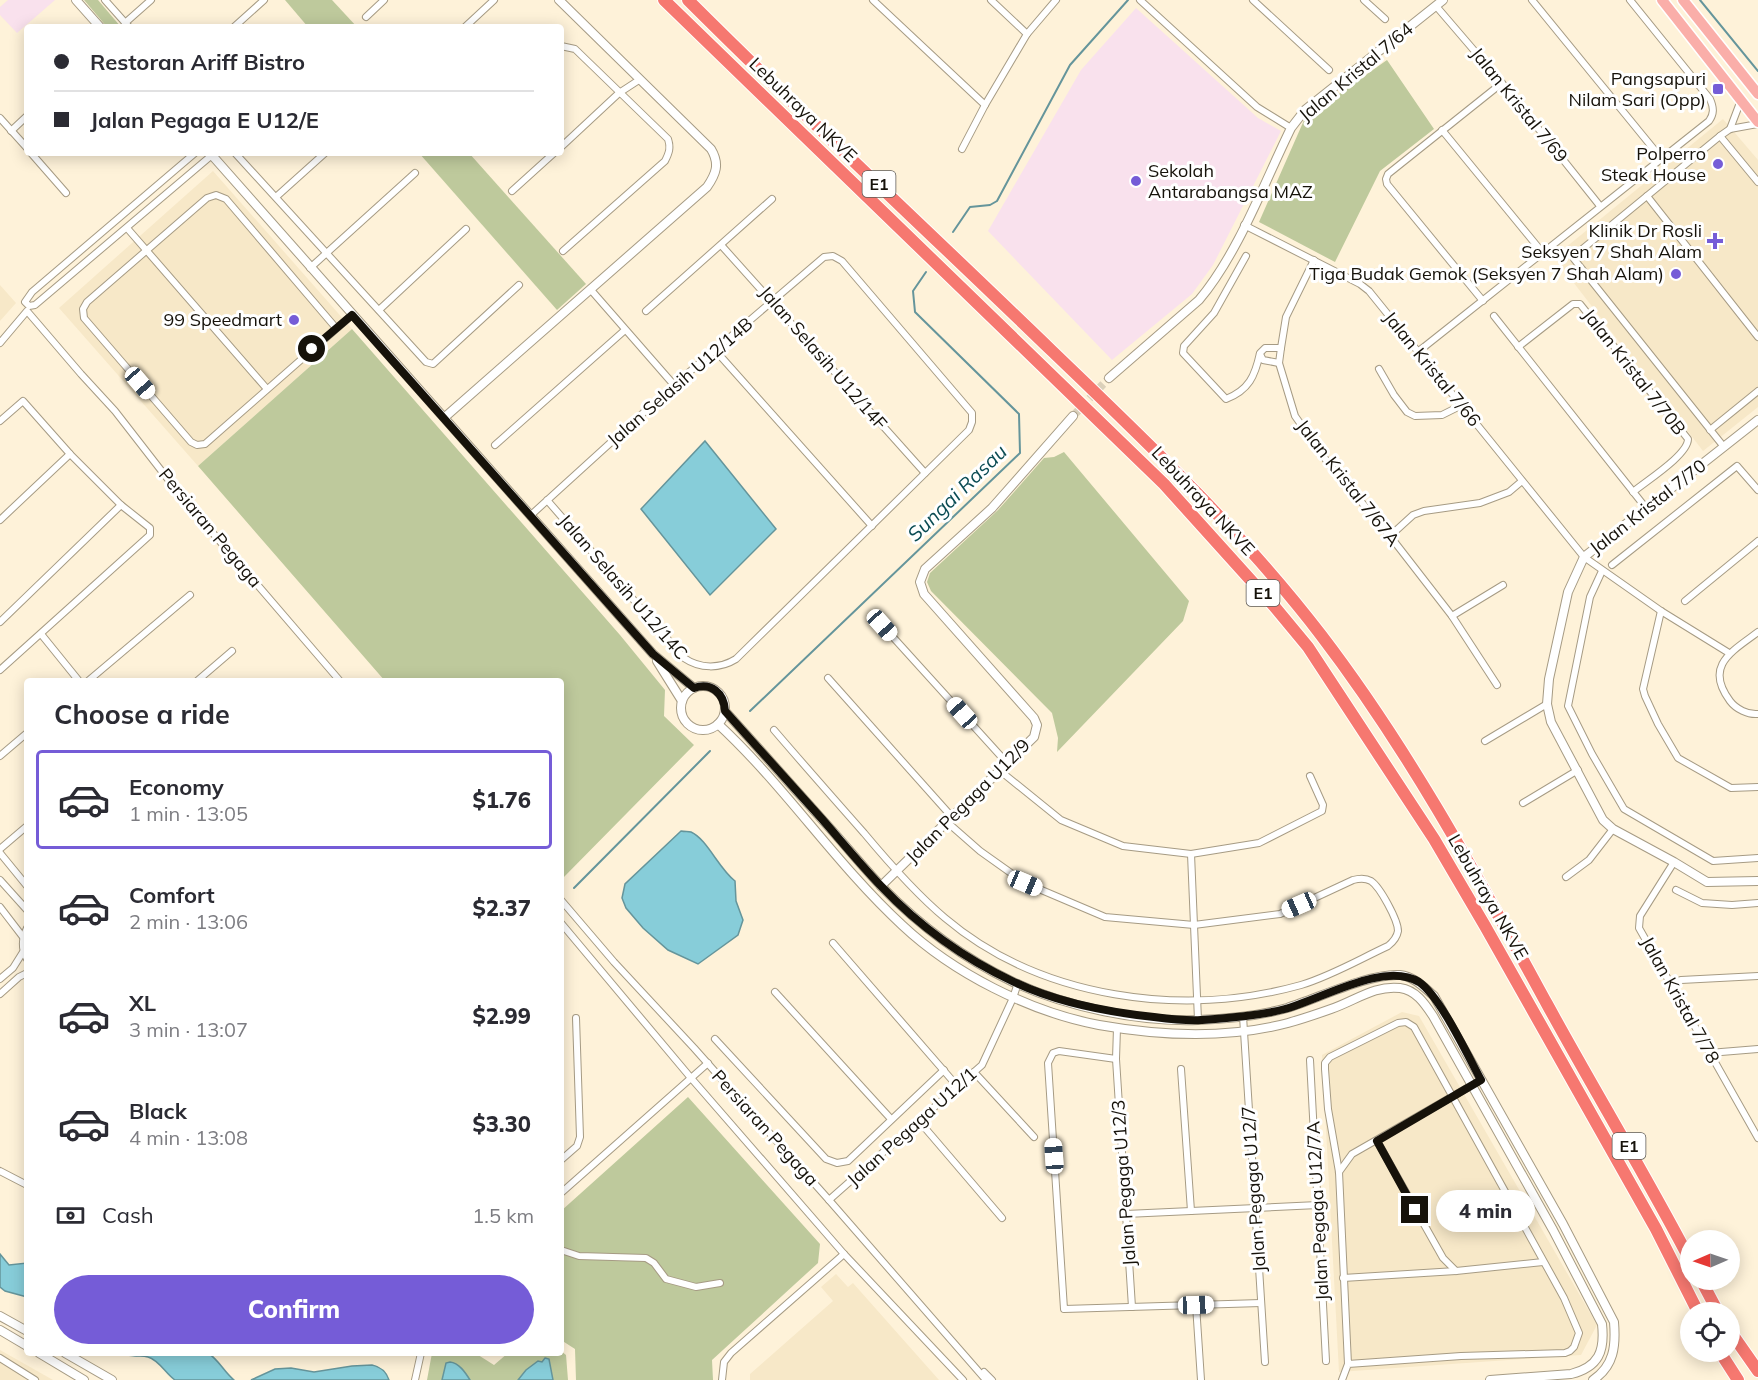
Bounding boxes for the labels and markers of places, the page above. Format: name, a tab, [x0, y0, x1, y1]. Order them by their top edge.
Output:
place label: Pangsapuri Nilam Sari (Opp)	[1569, 67, 1706, 111]
marker: Pangsapuri Nilam Sari (Opp)	[1711, 82, 1725, 96]
place label: Polperro Steak House	[1601, 142, 1706, 186]
marker: Polperro Steak House	[1711, 157, 1725, 171]
place label: Sekolah Antarabangsa MAZ	[1148, 159, 1313, 203]
marker: Sekolah Antarabangsa MAZ	[1129, 174, 1143, 188]
place label: Klinik Dr Rosli Seksyen 7 Shah Alam	[1521, 219, 1702, 263]
marker: Klinik Dr Rosli Seksyen 7 Shah Alam	[1706, 232, 1724, 250]
place label: Tiga Budak Gemok (Seksyen 7 Shah Alam)	[1309, 262, 1664, 285]
marker: Tiga Budak Gemok (Seksyen 7 Shah Alam)	[1669, 267, 1683, 281]
place label: 99 Speedmart	[163, 308, 282, 331]
marker: 99 Speedmart	[287, 313, 301, 327]

